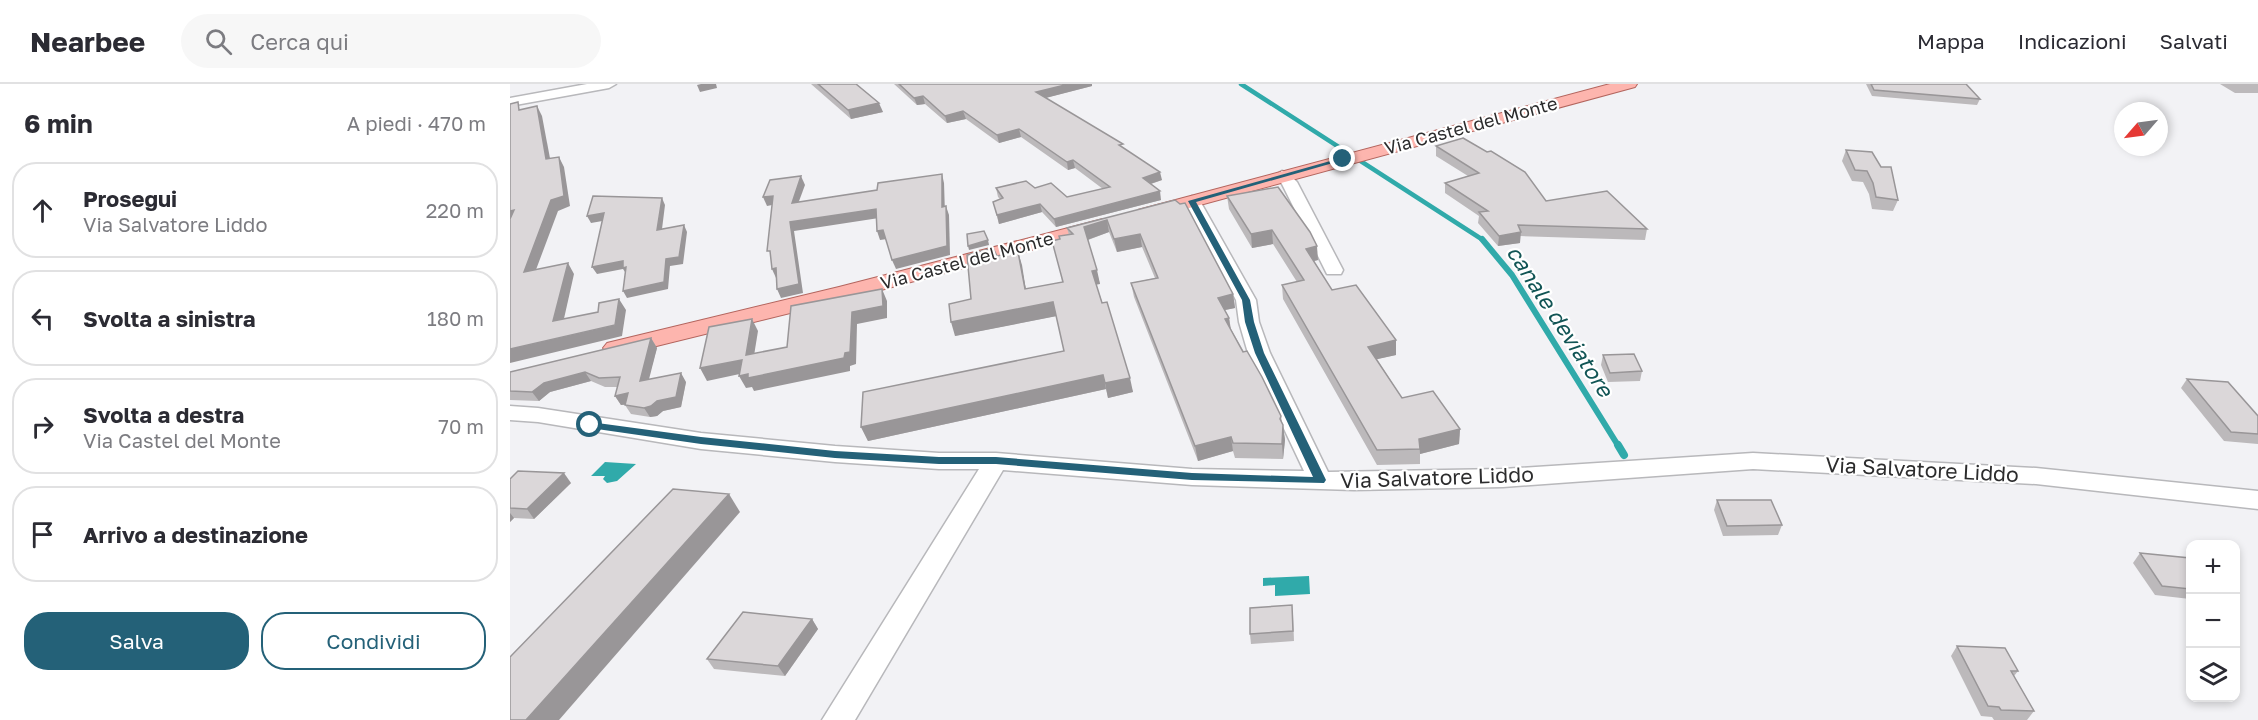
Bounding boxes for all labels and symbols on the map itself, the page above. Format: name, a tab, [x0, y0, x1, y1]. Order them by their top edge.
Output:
street label: Via Castel del Monte	[1382, 91, 1560, 159]
north arrow	[2114, 102, 2168, 156]
route end	[1329, 145, 1355, 171]
street label: Via Castel del Monte	[878, 226, 1056, 294]
water label: canale deviatore	[1501, 240, 1621, 403]
route start	[576, 411, 602, 437]
street label: Via Salvatore Liddo	[1825, 451, 2019, 487]
street label: Via Salvatore Liddo	[1340, 461, 1534, 493]

